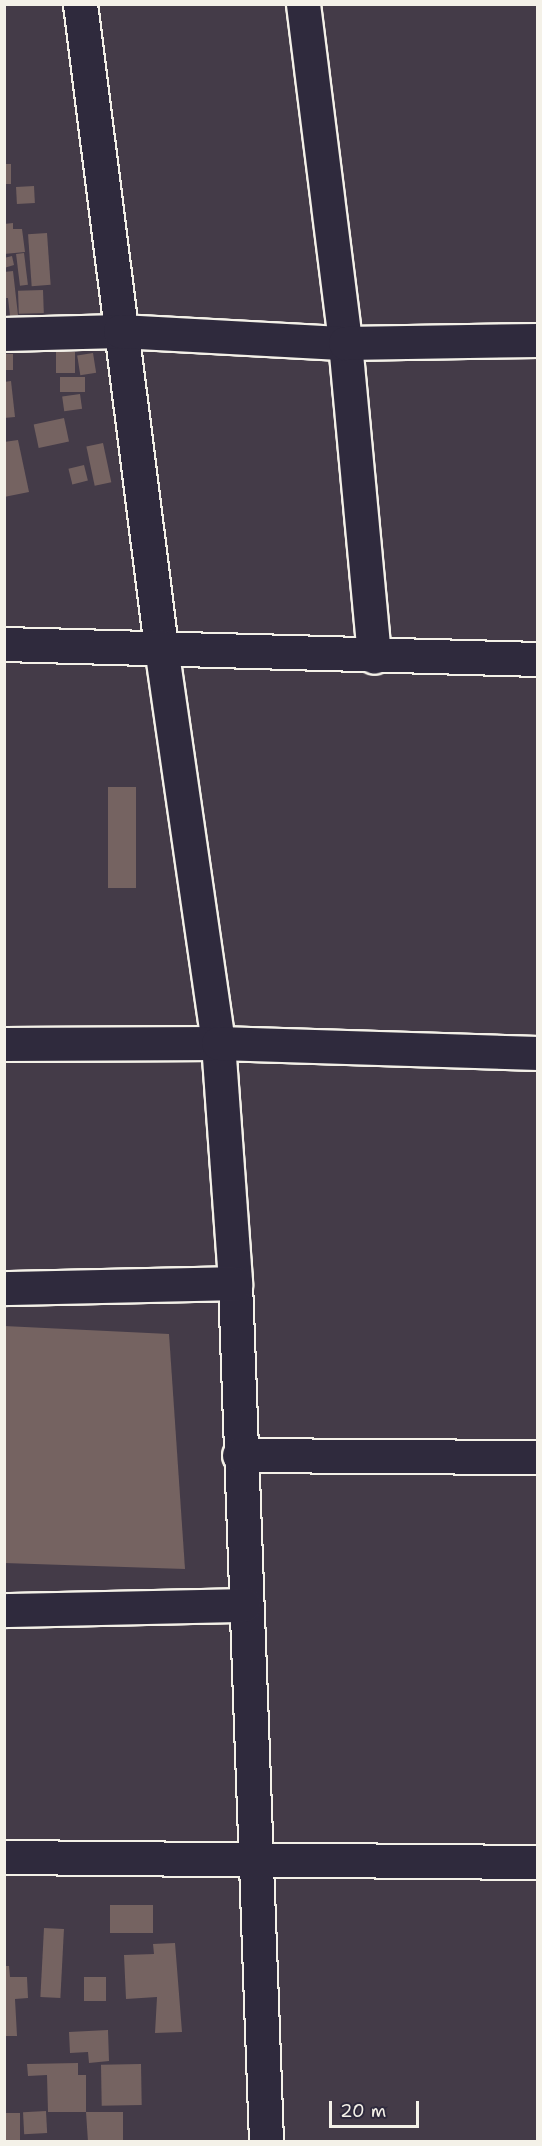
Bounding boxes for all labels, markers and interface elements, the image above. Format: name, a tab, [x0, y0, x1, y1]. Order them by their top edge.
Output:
scale bar	[332, 2089, 422, 2127]
text: 20 m	[340, 2099, 386, 2123]

